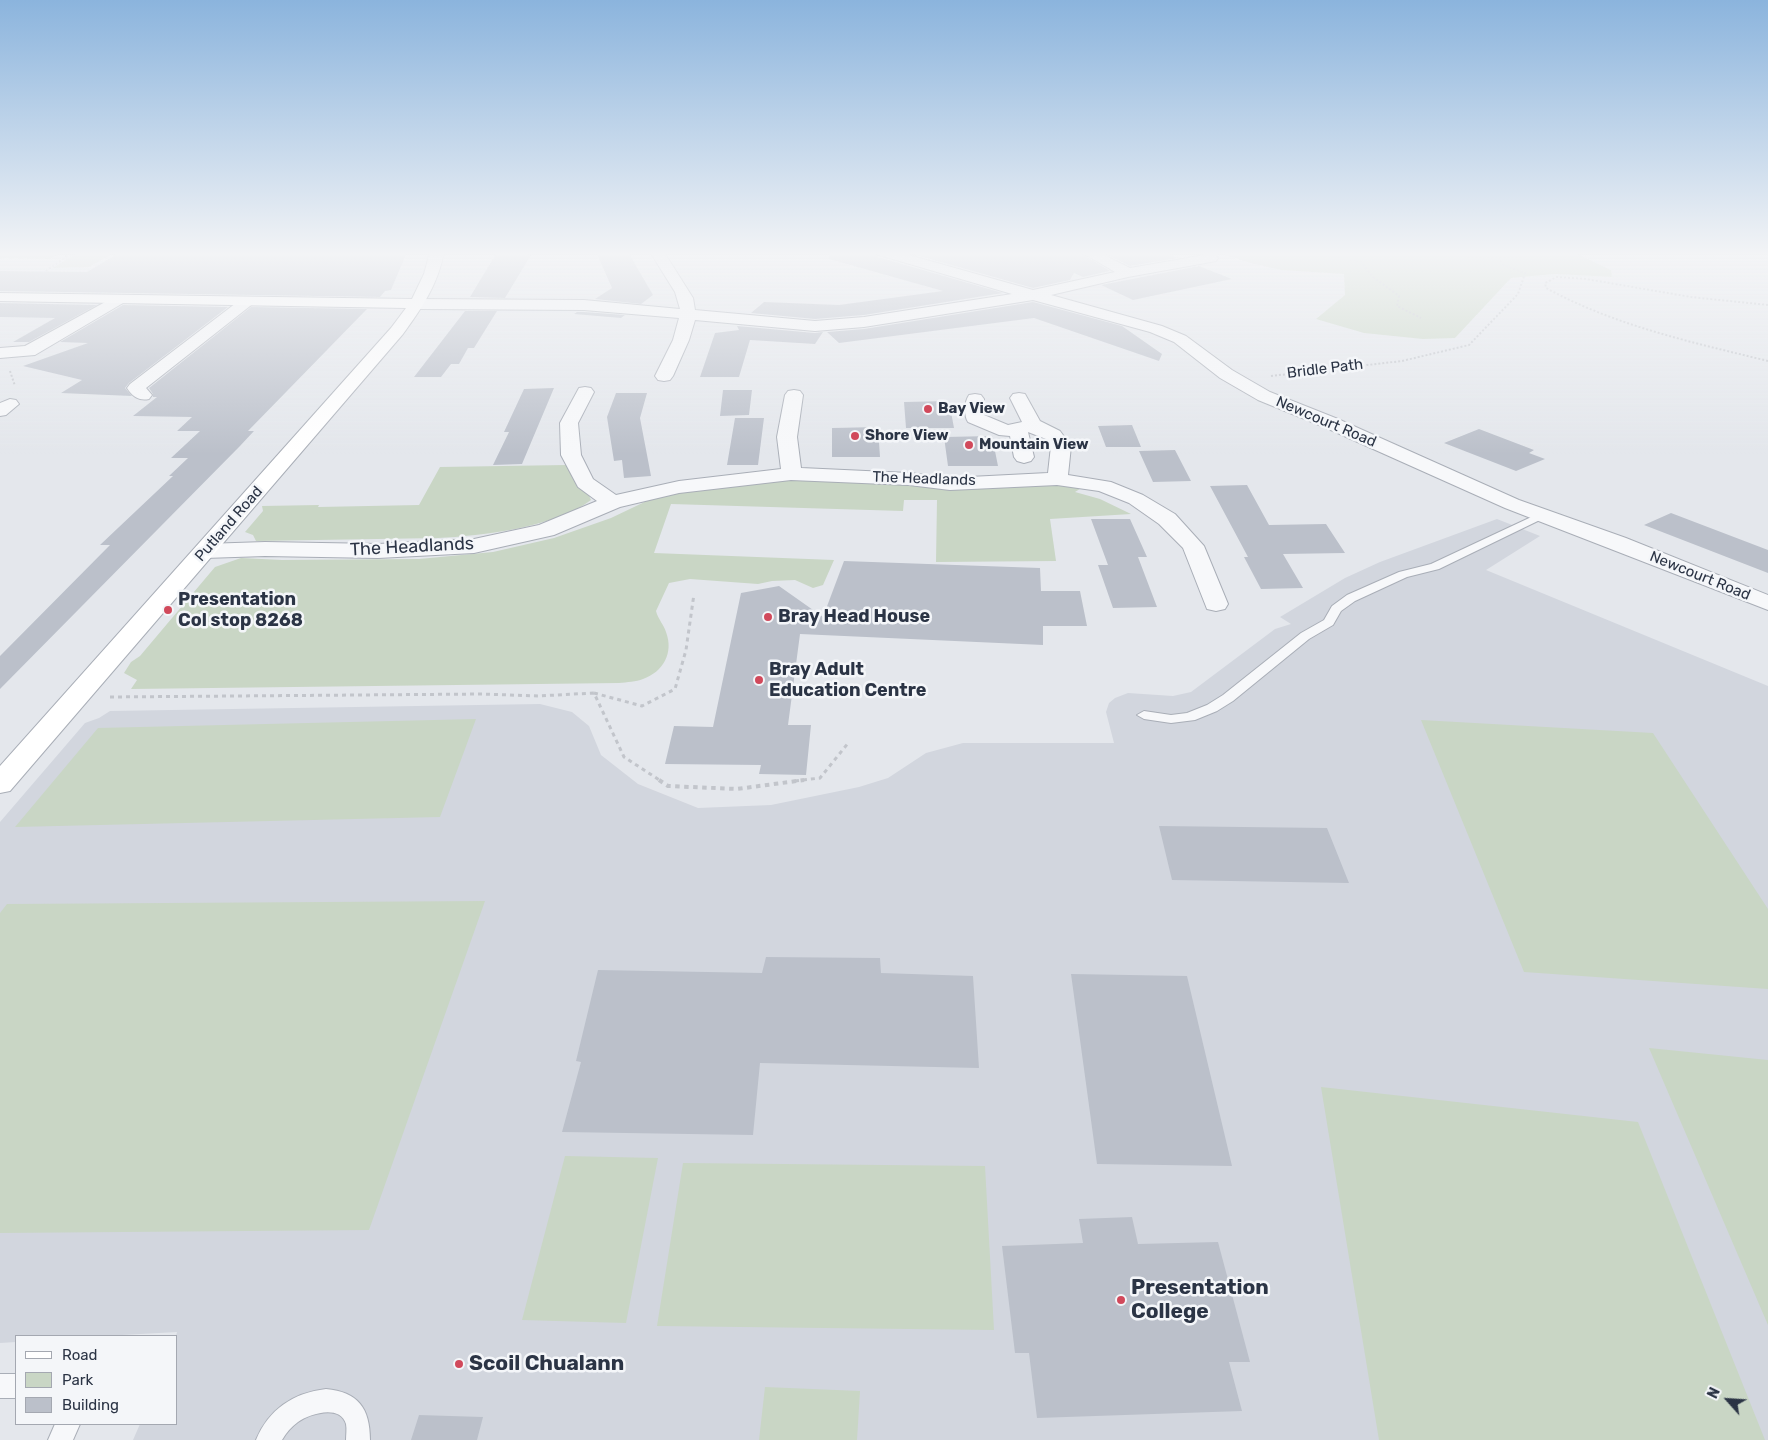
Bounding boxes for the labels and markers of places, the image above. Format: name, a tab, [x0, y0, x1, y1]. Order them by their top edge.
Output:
place label: Bay View	[938, 400, 1005, 418]
marker: Bay View	[922, 403, 934, 415]
place label: Shore View	[865, 427, 948, 445]
marker: Shore View	[849, 430, 861, 442]
place label: Mountain View	[979, 436, 1089, 454]
marker: Mountain View	[963, 439, 975, 451]
place label: Presentation Col stop 8268	[178, 589, 303, 632]
marker: Presentation Col stop 8268	[162, 604, 174, 616]
place label: Bray Head House	[778, 606, 930, 628]
marker: Bray Head House	[762, 611, 774, 623]
place label: Bray Adult Education Centre	[769, 659, 926, 702]
marker: Bray Adult Education Centre	[753, 674, 765, 686]
place label: Presentation College	[1131, 1275, 1269, 1325]
marker: Presentation College	[1115, 1294, 1127, 1306]
place label: Scoil Chualann	[469, 1351, 624, 1377]
marker: Scoil Chualann	[453, 1358, 465, 1370]

